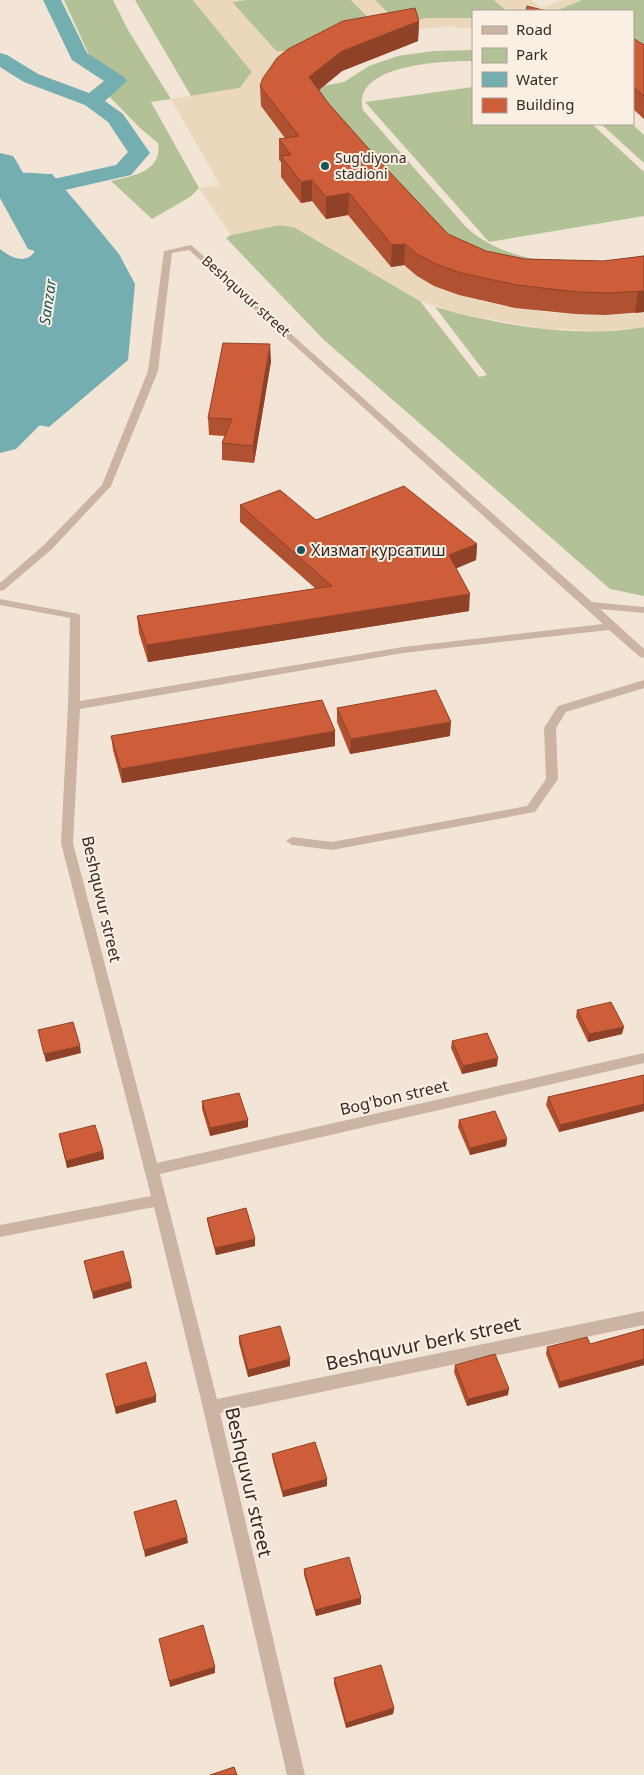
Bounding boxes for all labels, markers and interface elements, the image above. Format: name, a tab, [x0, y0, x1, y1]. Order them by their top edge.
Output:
legend	[472, 10, 634, 125]
text: Road	[516, 19, 552, 39]
text: Park	[516, 44, 548, 64]
text: Water	[516, 69, 558, 89]
text: Building	[516, 94, 574, 114]
place label: Sug'diyona stadioni	[335, 148, 407, 183]
marker: Sug'diyona stadioni	[319, 160, 331, 172]
street label: Beshquvur street	[198, 251, 295, 340]
water label: Sanzar	[34, 277, 60, 326]
place label: Хизмат курсатиш	[311, 539, 445, 561]
marker: Хизмат курсатиш	[295, 544, 307, 556]
street label: Beshquvur street	[77, 834, 127, 965]
street label: Bog'bon street	[338, 1074, 451, 1120]
street label: Beshquvur berk street	[323, 1310, 523, 1376]
street label: Beshquvur street	[219, 1404, 279, 1560]

